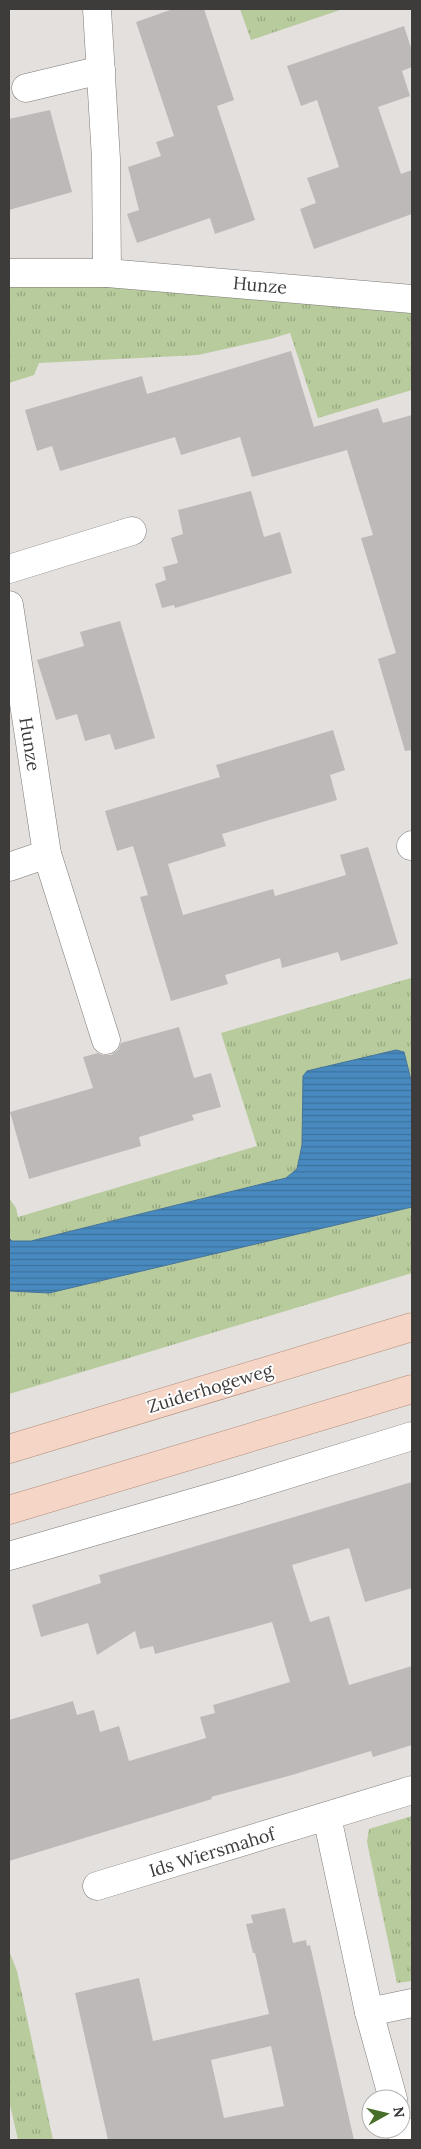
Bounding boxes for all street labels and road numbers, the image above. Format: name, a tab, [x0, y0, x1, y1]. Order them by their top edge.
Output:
street label: Hunze	[232, 271, 288, 299]
street label: Hunze	[14, 715, 46, 773]
street label: Zuiderhogeweg	[145, 1358, 276, 1418]
street label: Ids Wiersmahof	[146, 1821, 280, 1882]

